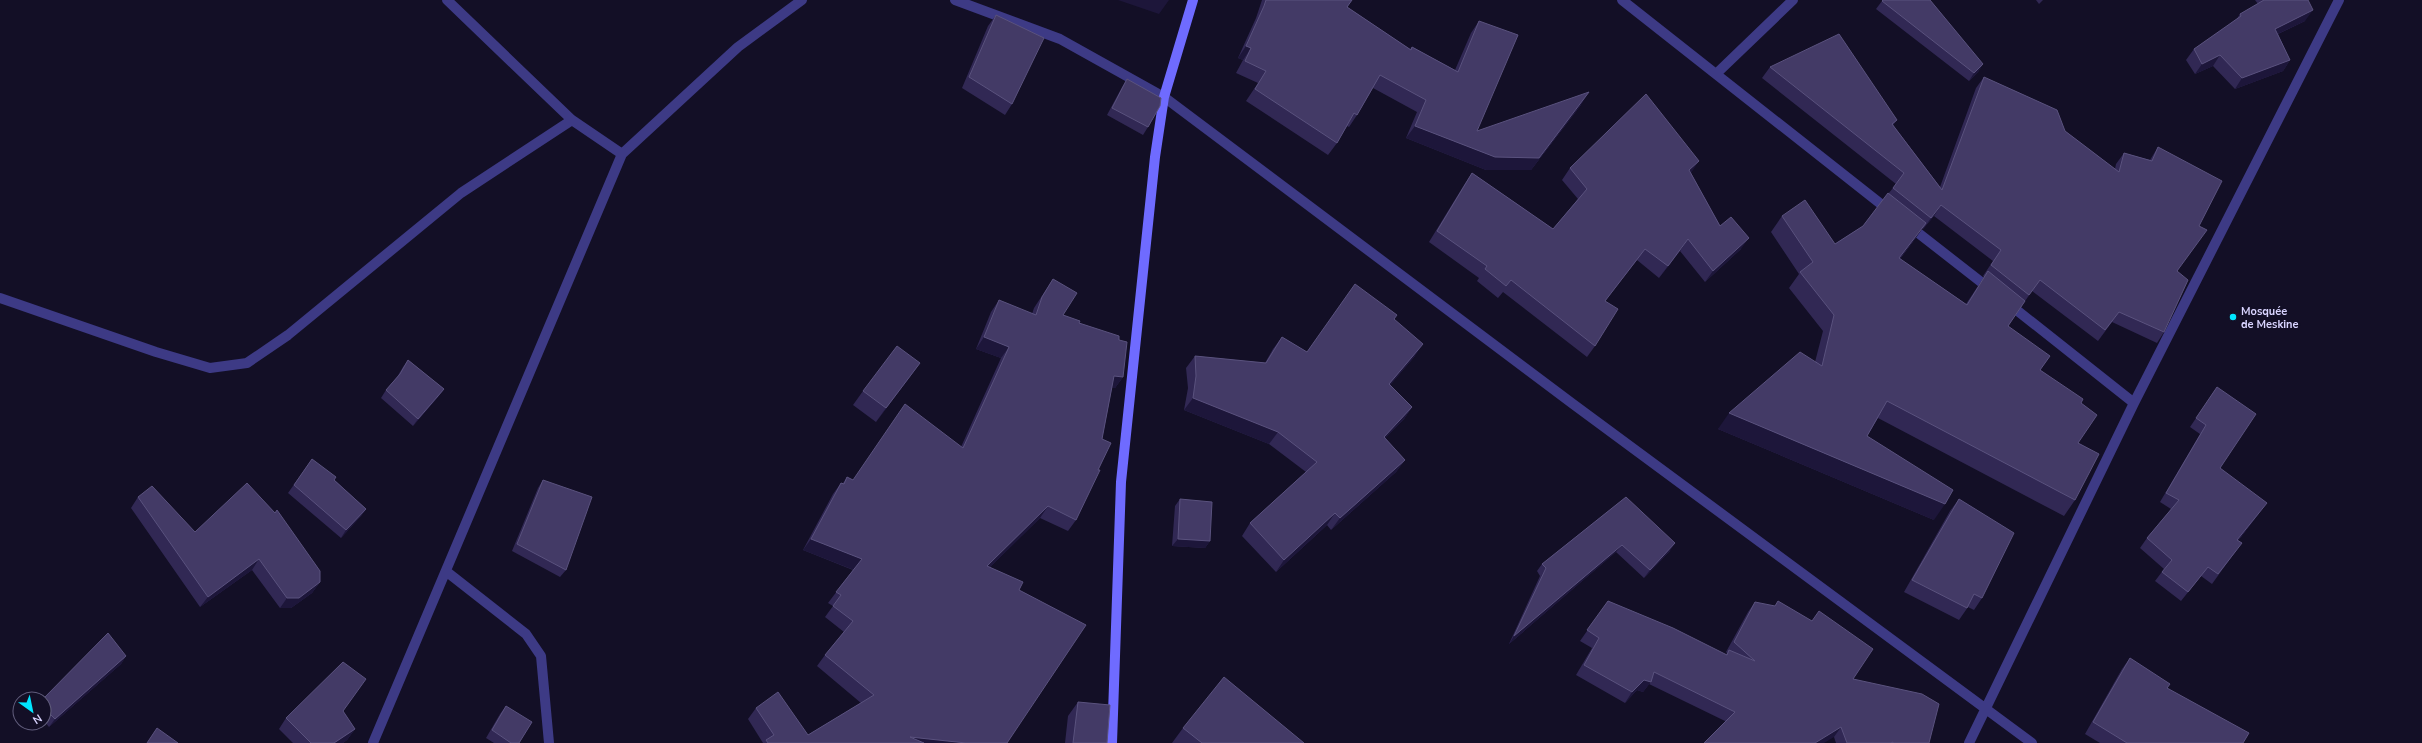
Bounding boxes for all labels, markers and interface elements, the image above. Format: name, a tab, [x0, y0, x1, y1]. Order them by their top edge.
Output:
place label: Mosquée de Meskine	[2241, 304, 2299, 332]
marker: Mosquée de Meskine	[2228, 312, 2238, 322]
north arrow	[12, 691, 52, 731]
text: N	[30, 710, 45, 727]

